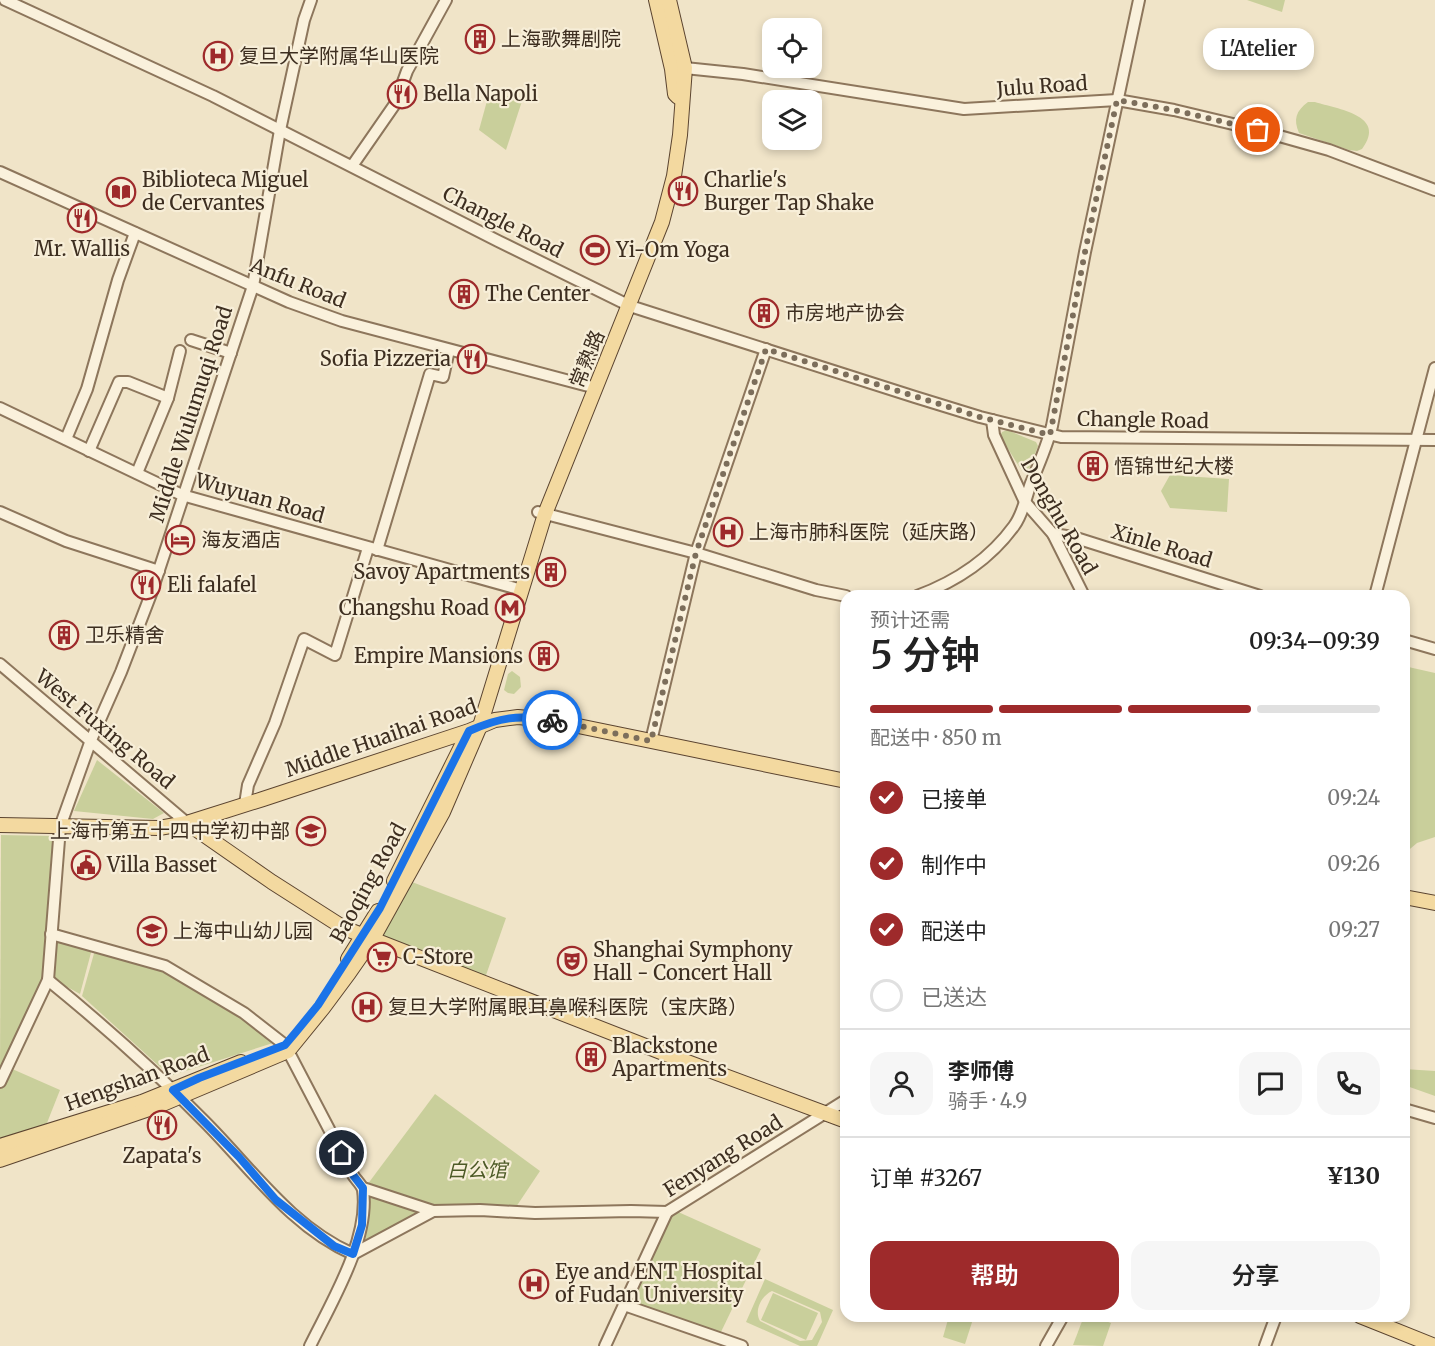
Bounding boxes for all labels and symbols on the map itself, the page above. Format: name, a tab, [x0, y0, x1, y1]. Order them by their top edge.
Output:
building icon: 上海歌舞剧院	[464, 23, 496, 55]
place label: 上海歌舞剧院	[501, 26, 621, 51]
callout: L'Atelier	[1202, 28, 1314, 70]
hospital icon: 复旦大学附属华山医院	[202, 40, 234, 72]
place label: 复旦大学附属华山医院	[239, 43, 439, 68]
street label: Julu Road	[995, 70, 1088, 101]
restaurant icon: Bella Napoli	[386, 78, 418, 110]
place label: Bella Napoli	[423, 81, 538, 106]
pin	[1232, 104, 1283, 155]
place label: Biblioteca Miguel de Cervantes	[142, 167, 309, 215]
place label: Charlie's Burger Tap Shake	[704, 167, 874, 215]
restaurant icon: Charlie's Burger Tap Shake	[667, 175, 699, 207]
library icon: Biblioteca Miguel de Cervantes	[105, 176, 137, 208]
street label: Changle Road	[439, 180, 568, 263]
restaurant icon: Mr. Wallis	[66, 202, 98, 234]
sports icon: Yi-Om Yoga	[579, 234, 611, 266]
place label: Mr. Wallis	[34, 236, 130, 261]
place label: Yi-Om Yoga	[615, 237, 730, 262]
street label: Anfu Road	[246, 252, 350, 313]
building icon: The Center	[448, 278, 480, 310]
place label: The Center	[485, 281, 590, 306]
building icon: 市房地产协会	[748, 297, 780, 329]
place label: 市房地产协会	[785, 300, 905, 325]
street label: Middle Wulumuqi Road	[144, 303, 237, 525]
street label: 常熟路	[564, 326, 609, 391]
restaurant icon: Sofia Pizzeria	[456, 343, 488, 375]
place label: Sofia Pizzeria	[320, 346, 451, 371]
street label: Changle Road	[1077, 406, 1209, 433]
building icon: 悟锦世纪大楼	[1077, 450, 1109, 482]
street label: Donghu Road	[1016, 453, 1103, 579]
place label: 悟锦世纪大楼	[1114, 453, 1234, 478]
street label: Wuyuan Road	[192, 467, 328, 528]
hospital icon: 上海市肺科医院（延庆路）	[712, 516, 744, 548]
street label: Xinle Road	[1109, 518, 1215, 573]
place label: 上海市肺科医院（延庆路）	[749, 519, 989, 544]
hotel icon: 海友酒店	[164, 524, 196, 556]
place label: 海友酒店	[201, 527, 281, 552]
building icon: Savoy Apartments	[535, 556, 567, 588]
place label: Savoy Apartments	[353, 559, 530, 584]
restaurant icon: Eli falafel	[130, 569, 162, 601]
place label: Eli falafel	[167, 572, 257, 597]
metro station icon: Changshu Road	[494, 592, 526, 624]
place label: Changshu Road	[339, 595, 489, 620]
building icon: 卫乐精舍	[48, 619, 80, 651]
place label: 卫乐精舍	[85, 622, 165, 647]
building icon: Empire Mansions	[528, 640, 560, 672]
place label: Empire Mansions	[354, 643, 523, 668]
street label: West Fuxing Road	[30, 663, 180, 794]
courier	[522, 690, 582, 750]
street label: Middle Huaihai Road	[282, 693, 480, 782]
school or university icon: 上海市第五十四中学初中部	[295, 815, 327, 847]
place label: 上海市第五十四中学初中部	[50, 818, 290, 843]
street label: Baoqing Road	[324, 818, 411, 947]
public building icon: Villa Basset	[70, 849, 102, 881]
place label: Villa Basset	[106, 852, 217, 877]
school or university icon: 上海中山幼儿园	[136, 915, 168, 947]
place label: 上海中山幼儿园	[173, 918, 313, 943]
place label: Shanghai Symphony Hall - Concert Hall	[593, 937, 793, 985]
supermarket icon: C-Store	[366, 941, 398, 973]
place label: C-Store	[403, 944, 473, 969]
theatre icon: Shanghai Symphony Hall - Concert Hall	[556, 945, 588, 977]
hospital icon: 复旦大学附属眼耳鼻喉科医院（宝庆路）	[351, 991, 383, 1023]
place label: 复旦大学附属眼耳鼻喉科医院（宝庆路）	[388, 994, 748, 1019]
place label: Blackstone Apartments	[611, 1033, 727, 1081]
street label: Hengshan Road	[61, 1041, 212, 1116]
building icon: Blackstone Apartments	[575, 1041, 607, 1073]
restaurant icon: Zapata's	[146, 1109, 178, 1141]
street label: Fenyang Road	[659, 1109, 787, 1202]
pin	[316, 1127, 367, 1178]
place label: Zapata's	[122, 1143, 202, 1168]
park label: 白公馆	[447, 1157, 510, 1182]
place label: Eye and ENT Hospital of Fudan University	[555, 1259, 763, 1307]
hospital icon: Eye and ENT Hospital of Fudan University	[518, 1268, 550, 1300]

